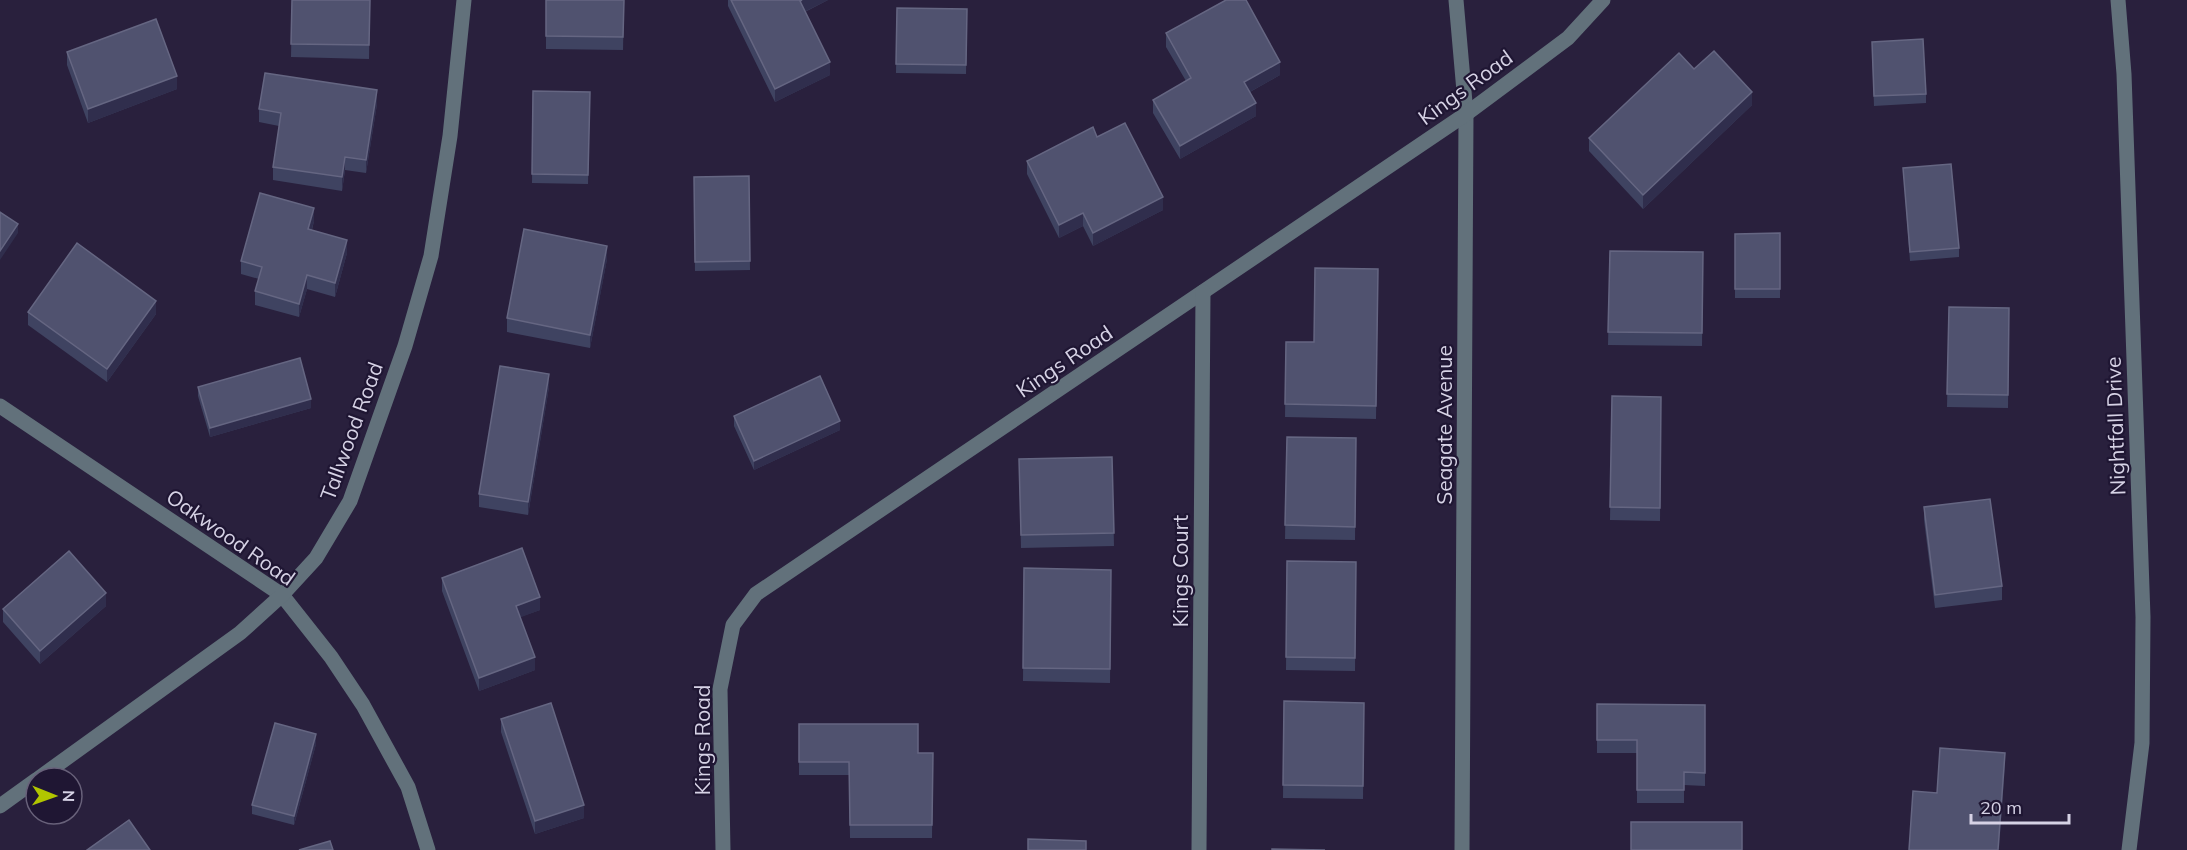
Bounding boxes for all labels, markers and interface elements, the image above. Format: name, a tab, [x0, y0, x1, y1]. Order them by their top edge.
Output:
street label: Kings Road	[1413, 44, 1517, 130]
street label: Kings Road	[1011, 319, 1117, 403]
street label: Seagate Avenue	[1431, 345, 1457, 505]
street label: Nightfall Drive	[2100, 356, 2130, 496]
street label: Tallwood Road	[314, 358, 388, 504]
street label: Oakwood Road	[162, 483, 300, 591]
street label: Kings Court	[1167, 515, 1193, 627]
street label: Kings Road	[689, 685, 715, 795]
north arrow	[24, 766, 84, 826]
scale bar	[1971, 787, 2068, 825]
text: N	[59, 790, 79, 802]
text: 20 m	[1980, 796, 2022, 819]

